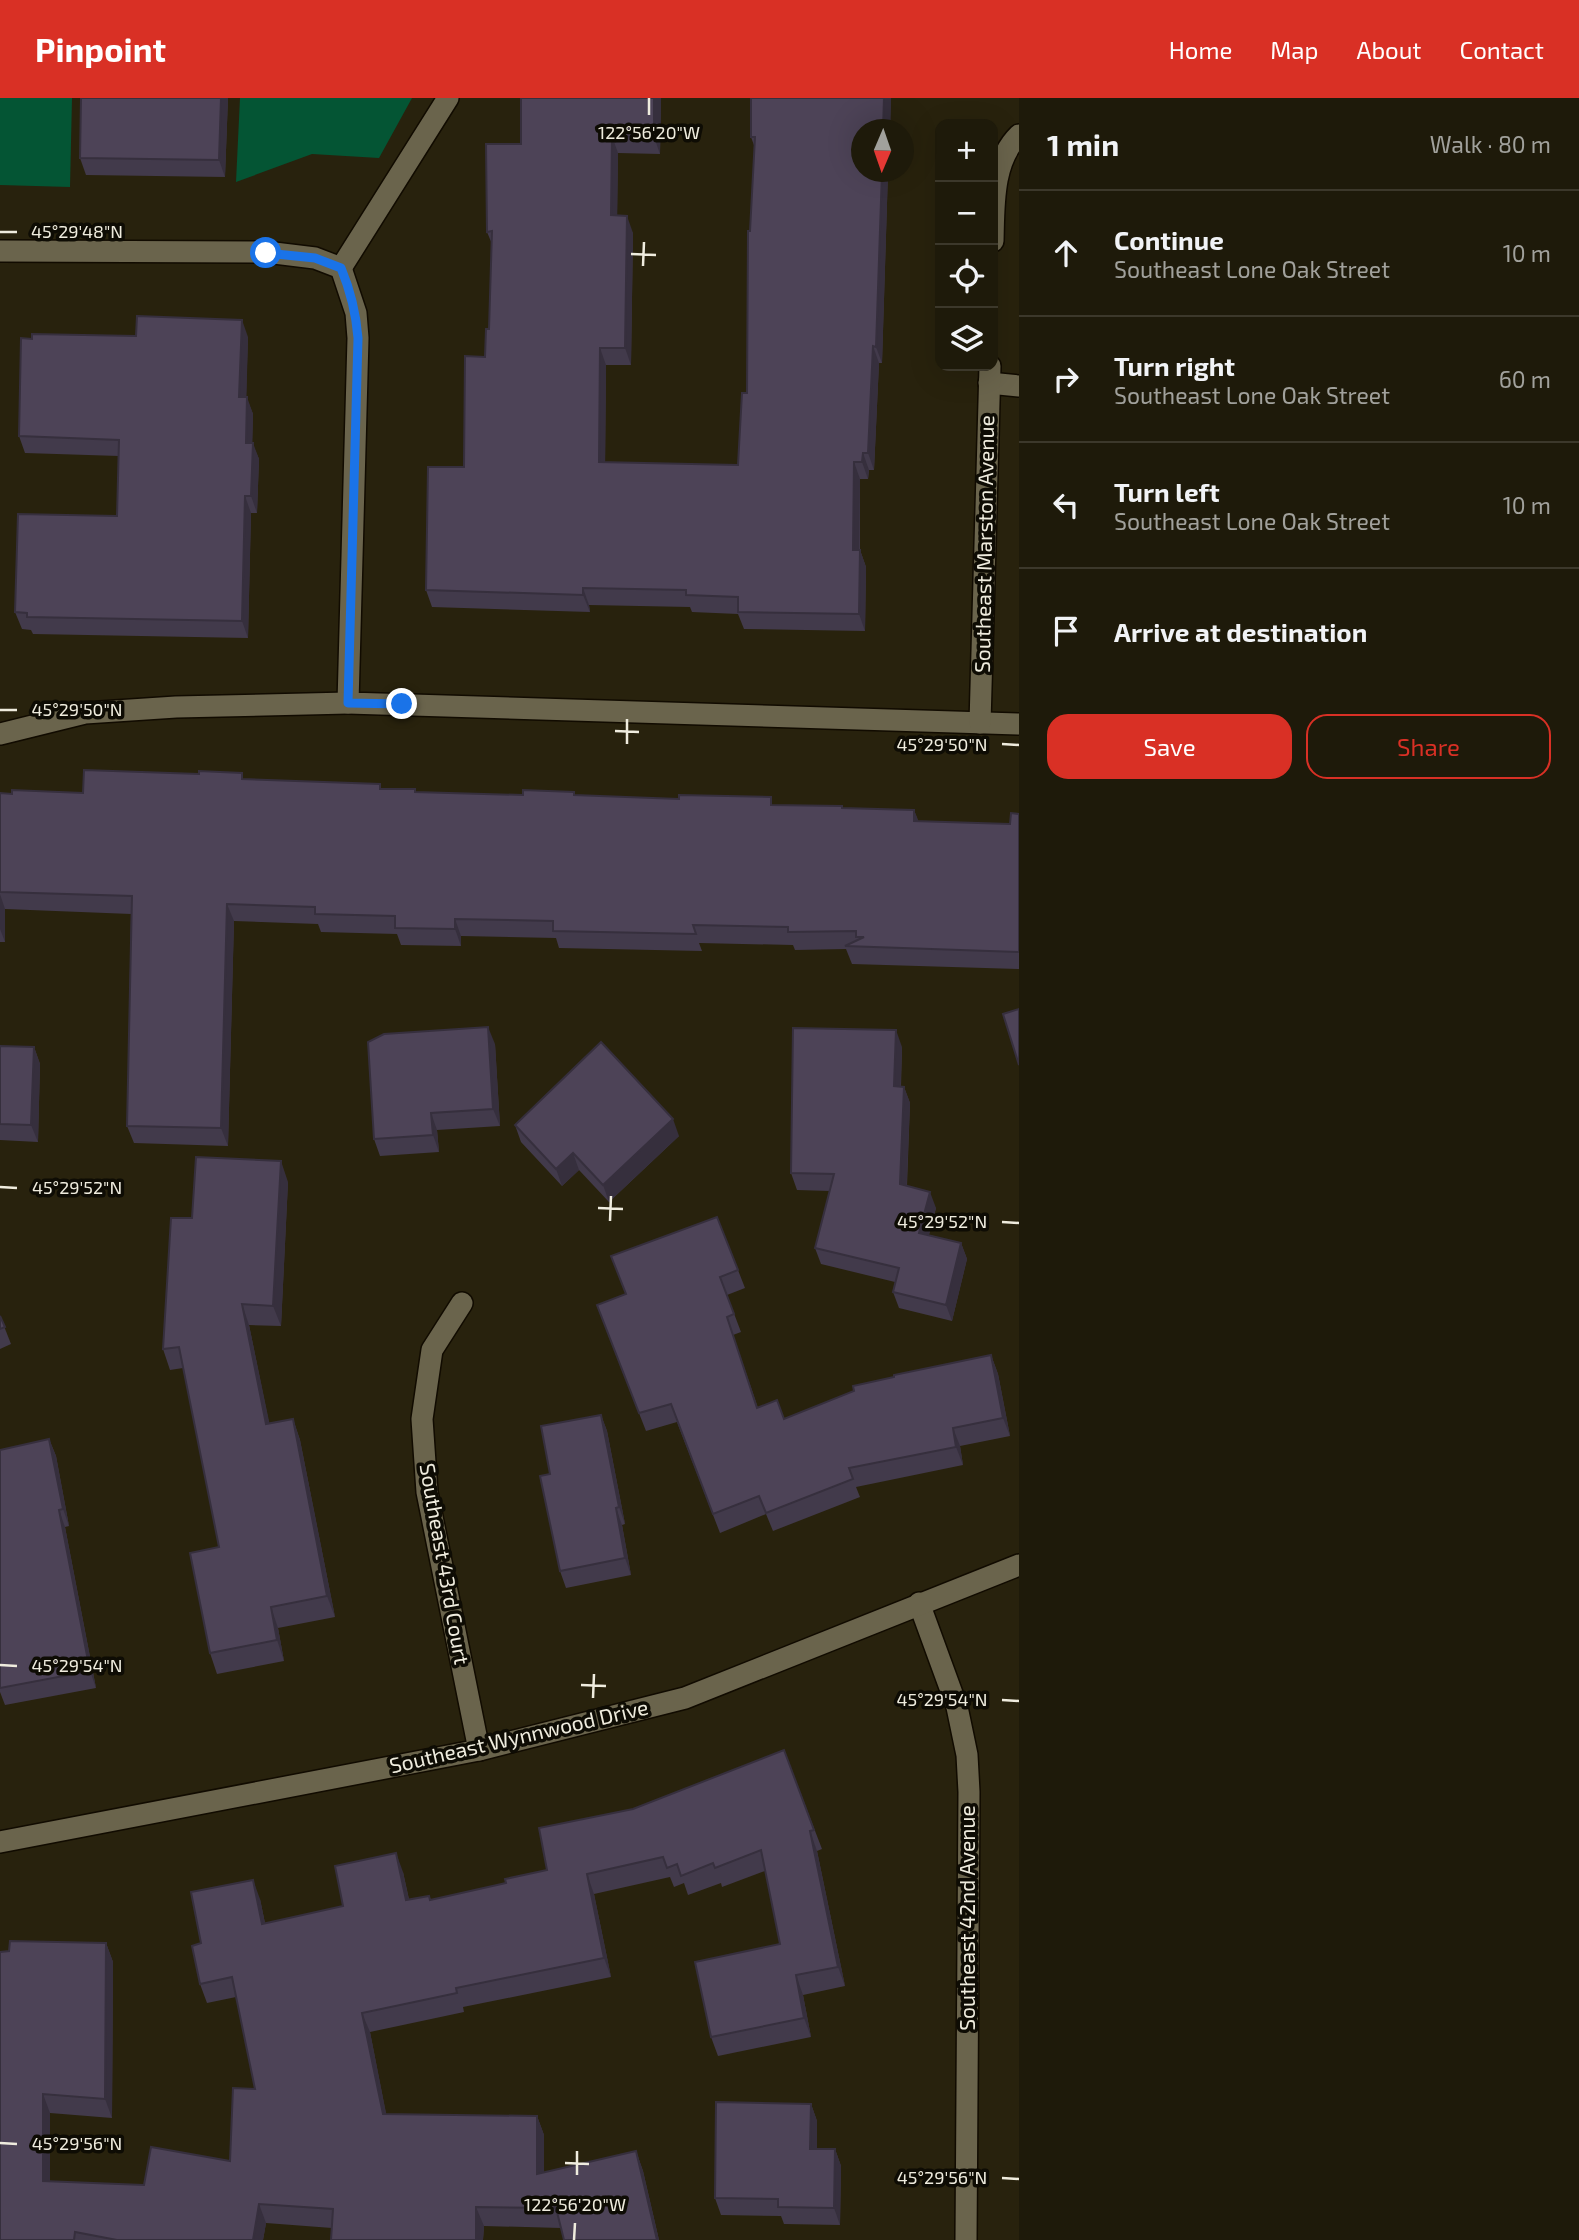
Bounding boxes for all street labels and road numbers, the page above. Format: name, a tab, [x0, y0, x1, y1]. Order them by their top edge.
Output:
street label: Southeast Marston Avenue	[969, 415, 998, 673]
street label: Southeast 43rd Court	[415, 1461, 475, 1666]
street label: Southeast Wynnwood Drive	[387, 1694, 651, 1778]
street label: Southeast 42nd Avenue	[954, 1805, 979, 2031]

